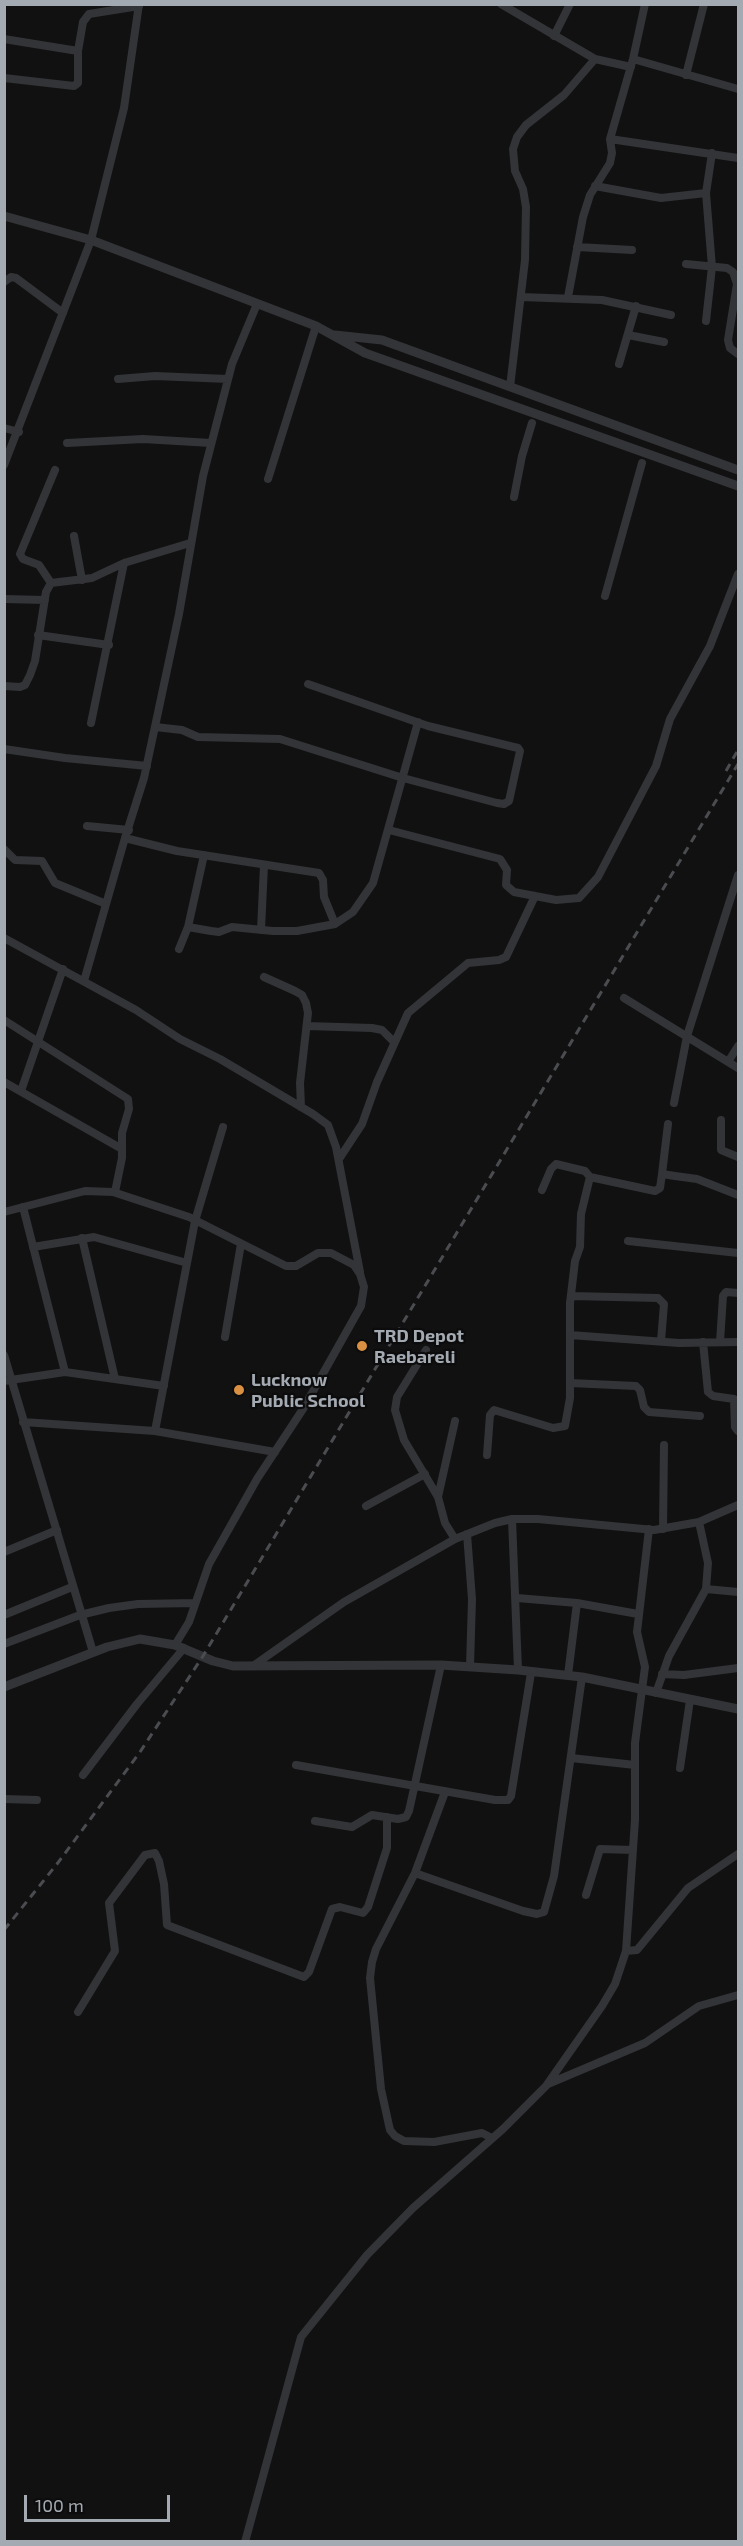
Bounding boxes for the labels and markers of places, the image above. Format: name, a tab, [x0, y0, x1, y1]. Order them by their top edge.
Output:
place label: TRD Depot Raebareli	[374, 1325, 464, 1368]
marker: TRD Depot Raebareli	[355, 1339, 369, 1353]
place label: Lucknow Public School	[251, 1369, 365, 1412]
marker: Lucknow Public School	[232, 1383, 246, 1397]

